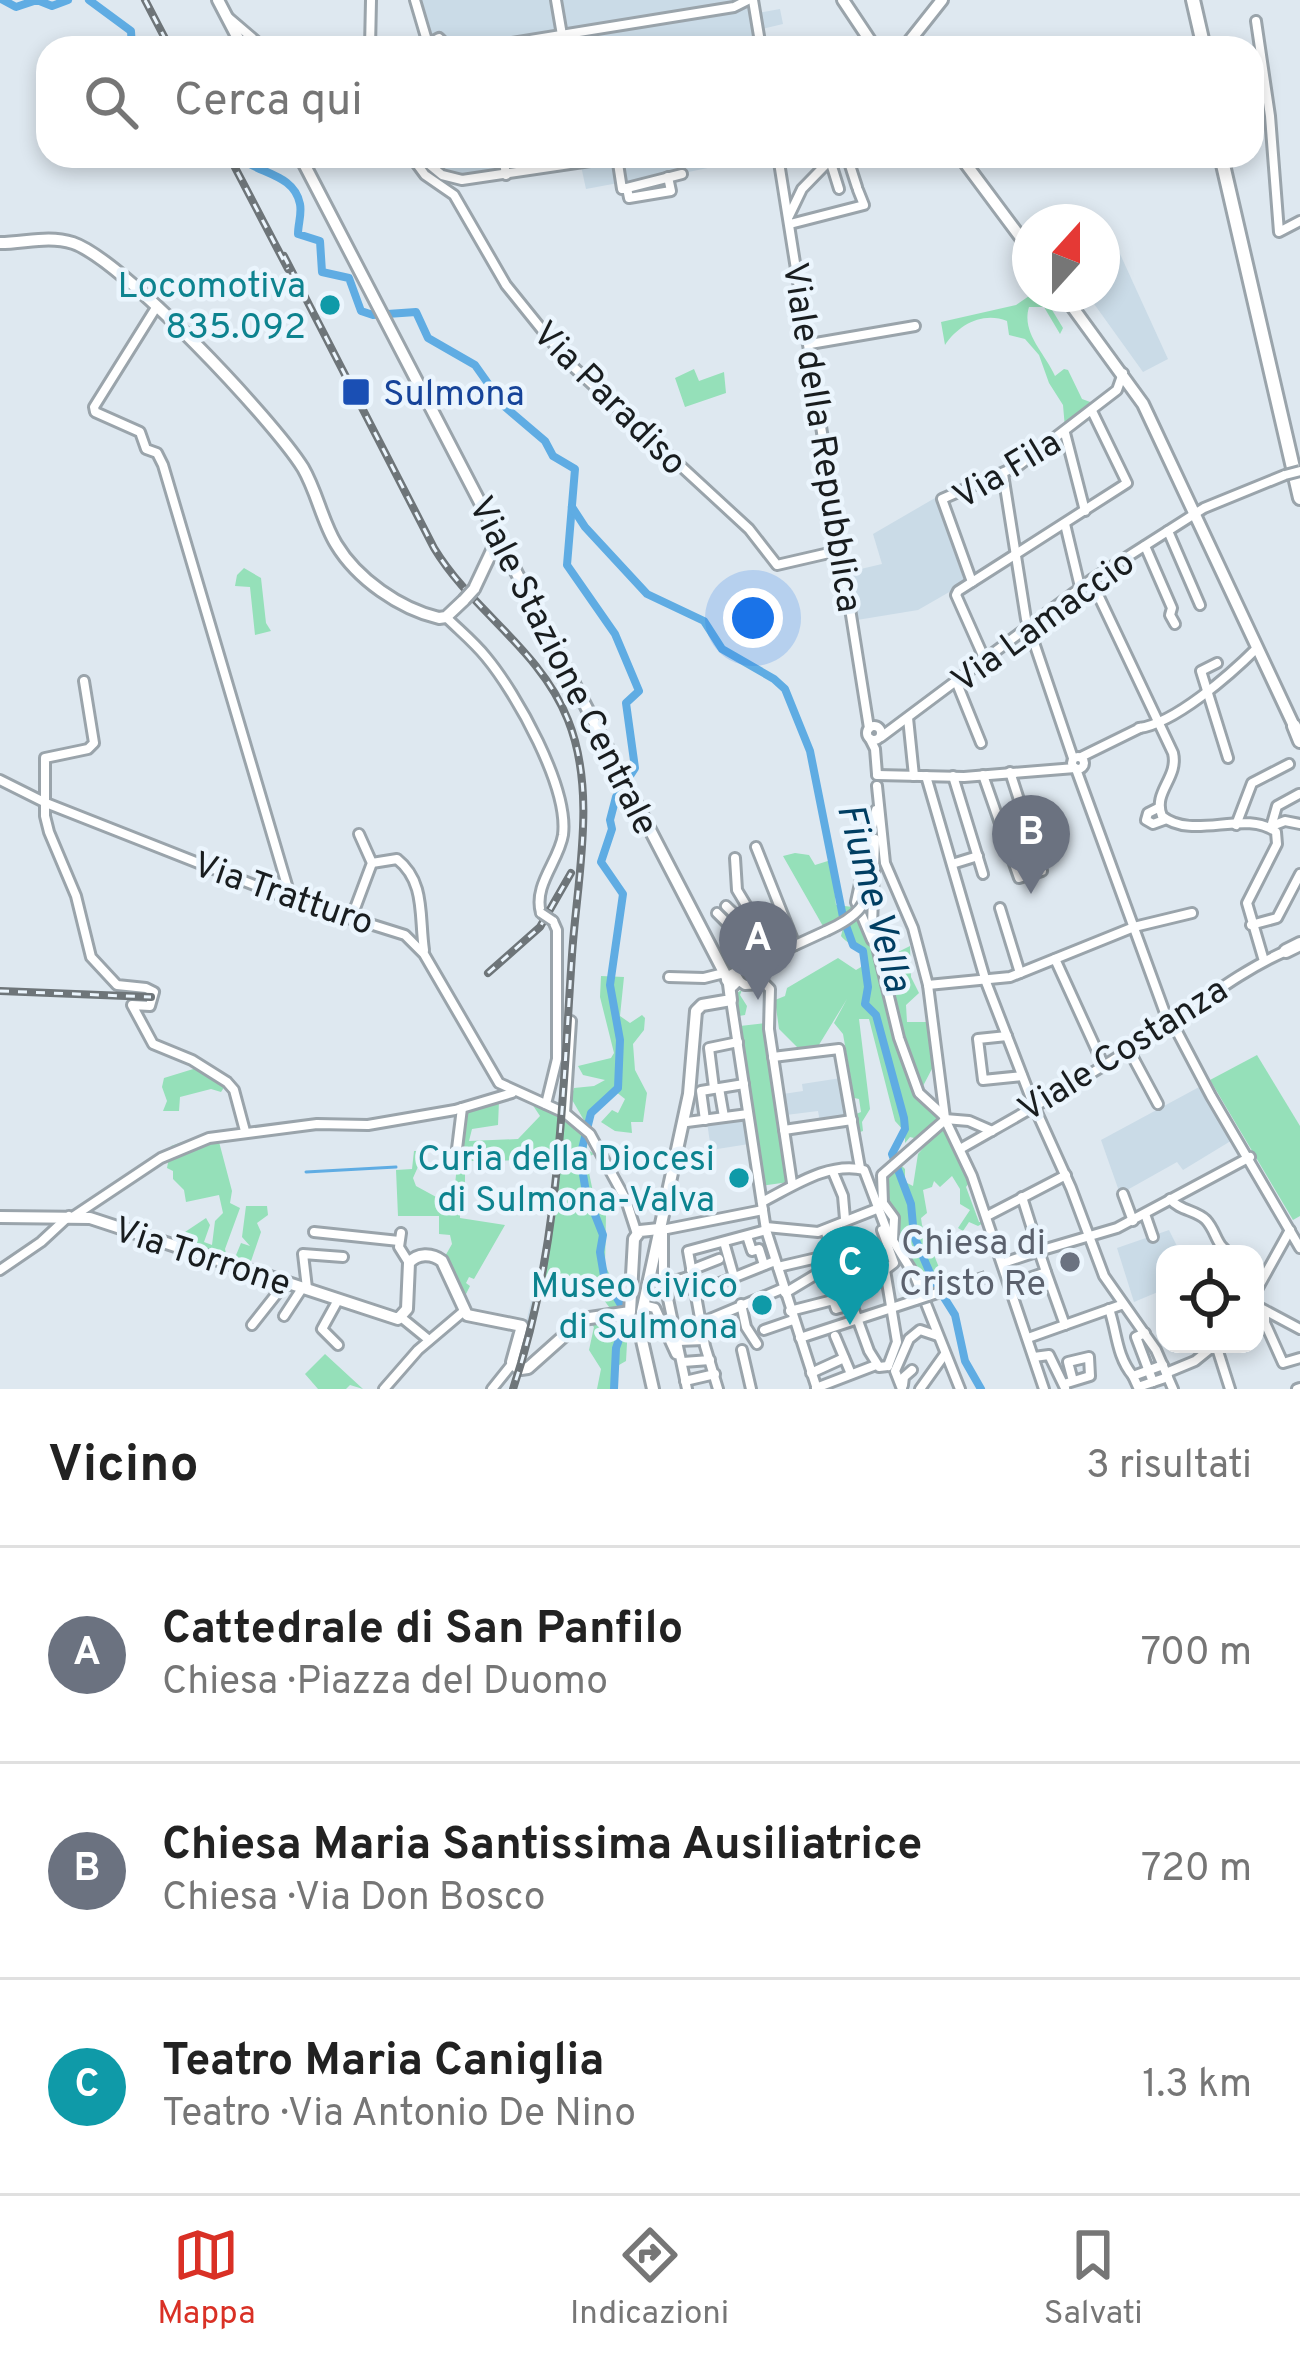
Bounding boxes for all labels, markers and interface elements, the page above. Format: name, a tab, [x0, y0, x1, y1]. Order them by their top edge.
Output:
search box	[36, 36, 1264, 168]
icon: search	[78, 69, 144, 135]
text: Cerca qui	[174, 74, 363, 131]
north arrow	[1012, 204, 1120, 312]
street label: Viale della Repubblica	[770, 259, 870, 616]
place label: Locomotiva 835.092	[118, 265, 306, 352]
marker: Locomotiva 835.092	[317, 292, 343, 318]
street label: Via Paradiso	[521, 313, 695, 487]
place label: Sulmona	[383, 373, 525, 419]
marker: Sulmona	[340, 376, 372, 408]
street label: Via Fila	[946, 421, 1070, 521]
street label: Viale Stazione Centrale	[456, 490, 667, 844]
street label: Via Lamaccio	[944, 541, 1145, 705]
your location	[723, 588, 783, 648]
pin: B	[992, 795, 1070, 894]
water label: Fiume Vella	[823, 799, 921, 999]
street label: Via Tratturo	[187, 844, 379, 948]
pin: A	[719, 901, 797, 1000]
street label: Viale Costanza	[1011, 969, 1237, 1134]
place label: Curia della Diocesi di Sulmona-Valva	[417, 1138, 715, 1225]
marker: Curia della Diocesi di Sulmona-Valva	[726, 1165, 752, 1191]
street label: Via Torrone	[108, 1209, 296, 1309]
place label: Chiesa di Cristo Re	[899, 1222, 1046, 1309]
pin: C	[811, 1226, 889, 1325]
map controls	[1156, 1245, 1264, 1353]
button: locate	[1156, 1245, 1264, 1353]
marker: Chiesa di Cristo Re	[1057, 1249, 1083, 1275]
place label: Museo civico di Sulmona	[531, 1265, 738, 1352]
marker: Museo civico di Sulmona	[749, 1292, 775, 1318]
text: Vicino	[48, 1435, 199, 1500]
text: 3 risultati	[1086, 1443, 1252, 1492]
text: Cattedrale di San Panfilo	[162, 1602, 683, 1659]
text: A	[73, 1630, 101, 1679]
text: 700 m	[1141, 1630, 1252, 1679]
text: Chiesa · Piazza del Duomo	[162, 1659, 608, 1708]
text: Chiesa Maria Santissima Ausiliatrice	[162, 1818, 922, 1875]
text: B	[74, 1846, 100, 1895]
text: 720 m	[1141, 1846, 1252, 1895]
text: Chiesa · Via Don Bosco	[162, 1875, 546, 1924]
text: Teatro Maria Caniglia	[162, 2034, 604, 2091]
text: C	[75, 2062, 99, 2111]
text: 1.3 km	[1142, 2062, 1252, 2111]
text: Teatro · Via Antonio De Nino	[162, 2091, 636, 2140]
tab: Mappa	[157, 2222, 256, 2336]
tab: Indicazioni	[570, 2222, 729, 2336]
tab: Salvati	[1044, 2222, 1143, 2336]

